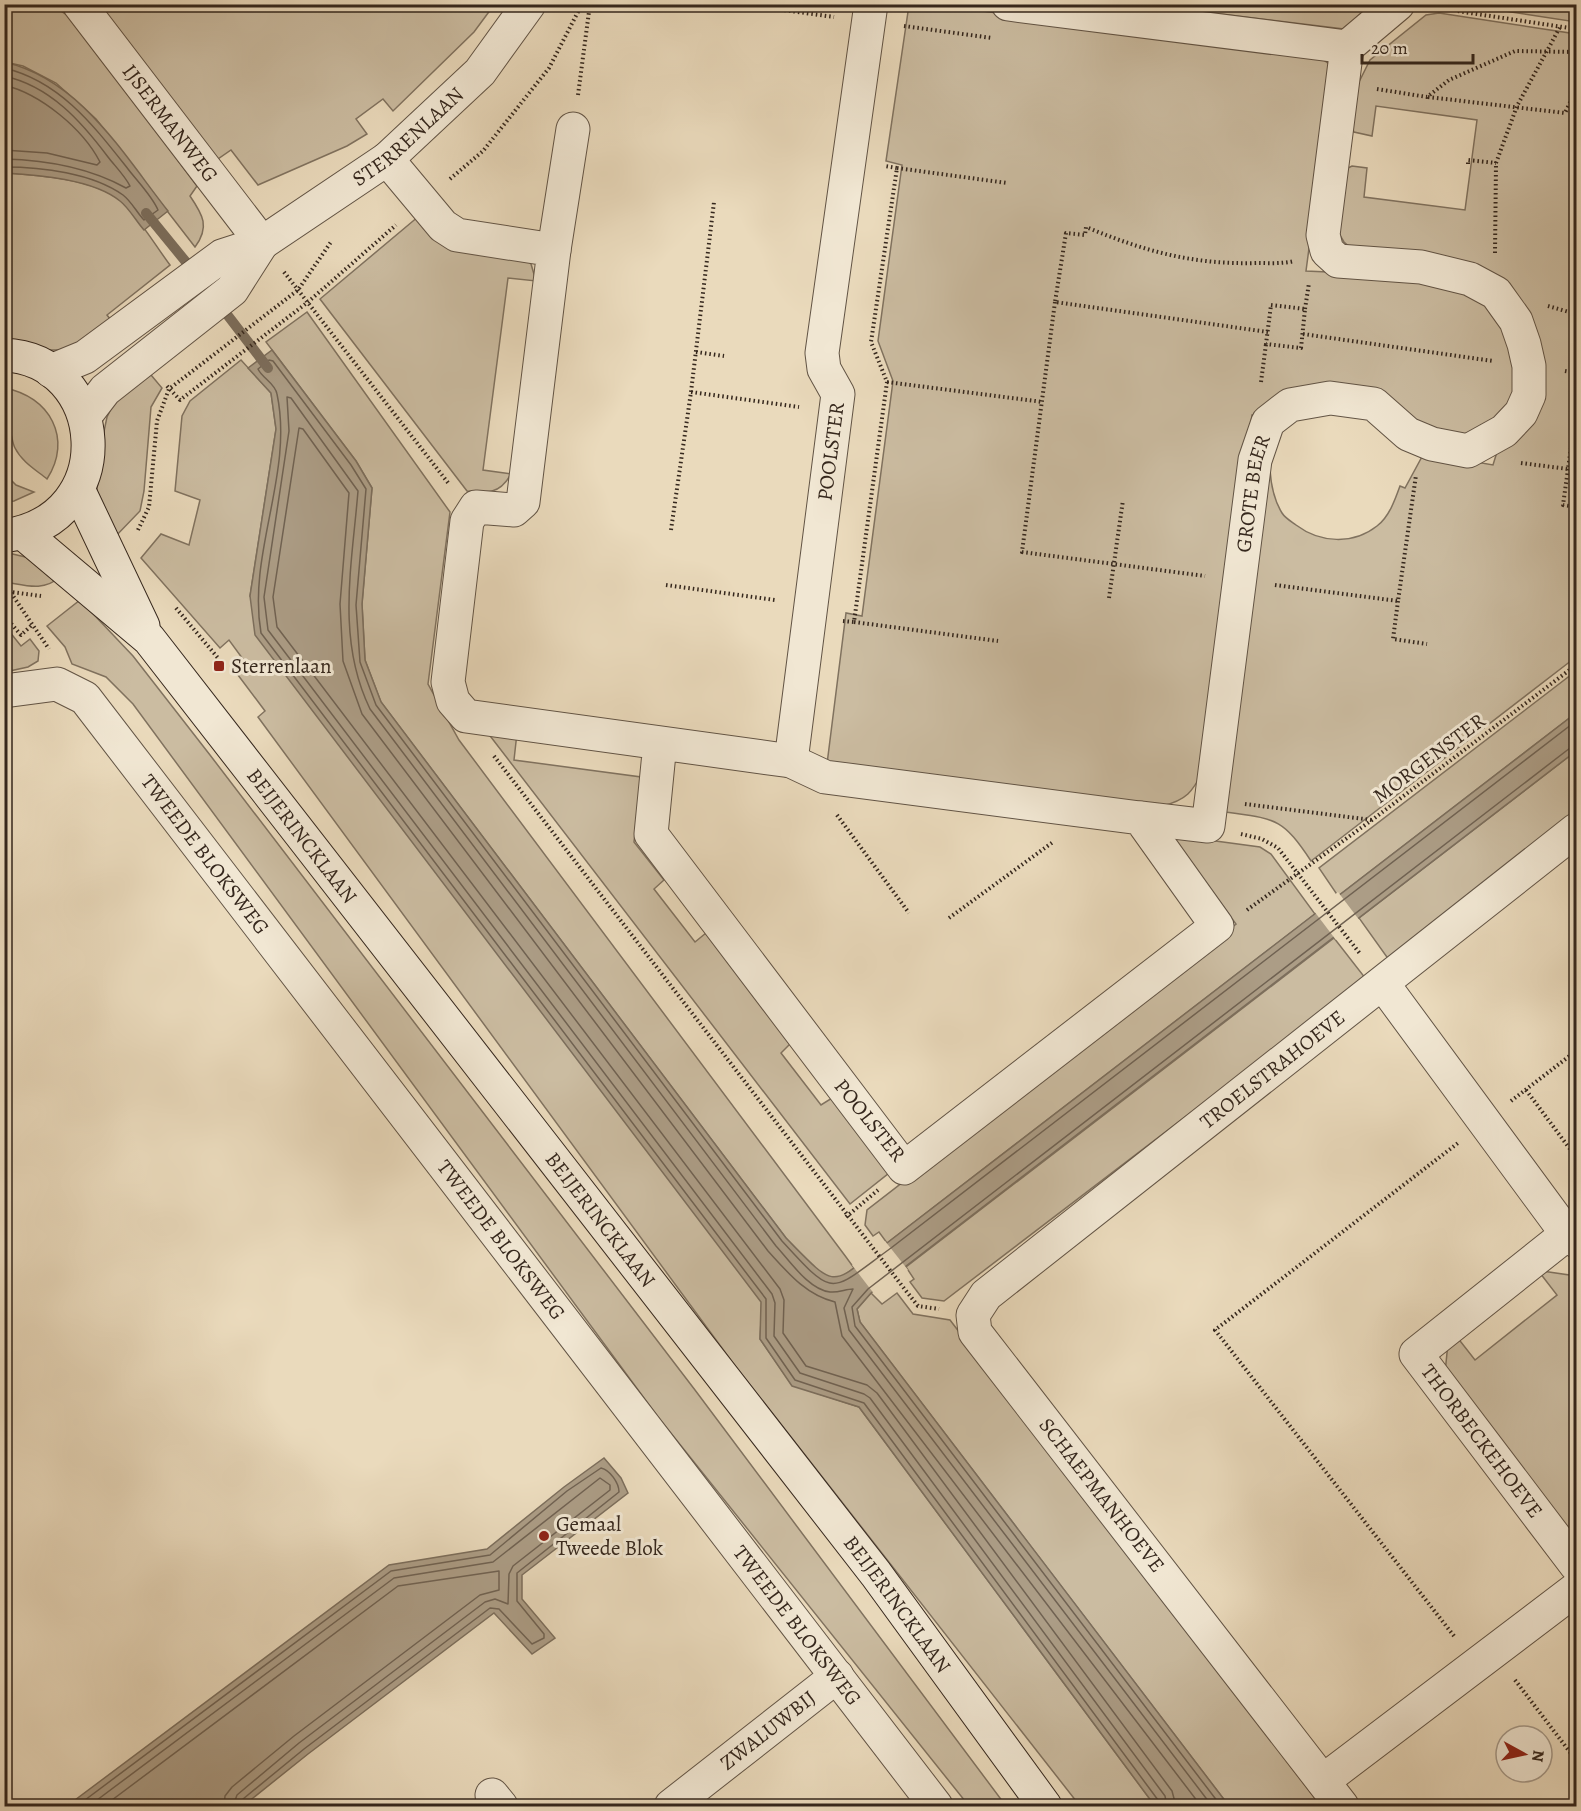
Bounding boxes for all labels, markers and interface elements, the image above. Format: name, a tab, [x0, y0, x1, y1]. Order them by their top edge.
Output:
scale bar	[1362, 27, 1473, 65]
text: 20 m	[1371, 36, 1408, 60]
street label: IJSERMANWEG	[116, 58, 224, 188]
street label: STERRENLAAN	[347, 81, 470, 192]
street label: POOLSTER	[810, 400, 851, 503]
street label: GROTE BEER	[1229, 431, 1277, 554]
place label: Sterrenlaan	[231, 652, 331, 680]
marker: Sterrenlaan	[212, 659, 226, 673]
street label: MORGENSTER	[1367, 706, 1491, 810]
street label: BEIJERINCKLAAN	[241, 762, 364, 909]
street label: TWEEDE BLOKSWEG	[135, 769, 276, 940]
street label: TROELSTRAHOEVE	[1194, 1003, 1351, 1135]
street label: POOLSTER	[828, 1073, 912, 1167]
street label: BEIJERINCKLAAN	[539, 1146, 662, 1293]
street label: TWEEDE BLOKSWEG	[431, 1154, 572, 1326]
street label: THORBECKEHOEVE	[1415, 1358, 1549, 1524]
street label: SCHAEPMANHOEVE	[1033, 1412, 1171, 1578]
place label: Gemaal Tweede Blok	[556, 1510, 664, 1562]
marker: Gemaal Tweede Blok	[537, 1529, 551, 1543]
street label: BEIJERINCKLAAN	[837, 1530, 957, 1679]
street label: TWEEDE BLOKSWEG	[727, 1539, 868, 1711]
street label: ZWALUWBIJ	[714, 1684, 822, 1776]
north arrow	[1494, 1724, 1554, 1784]
text: N	[1526, 1749, 1550, 1764]

